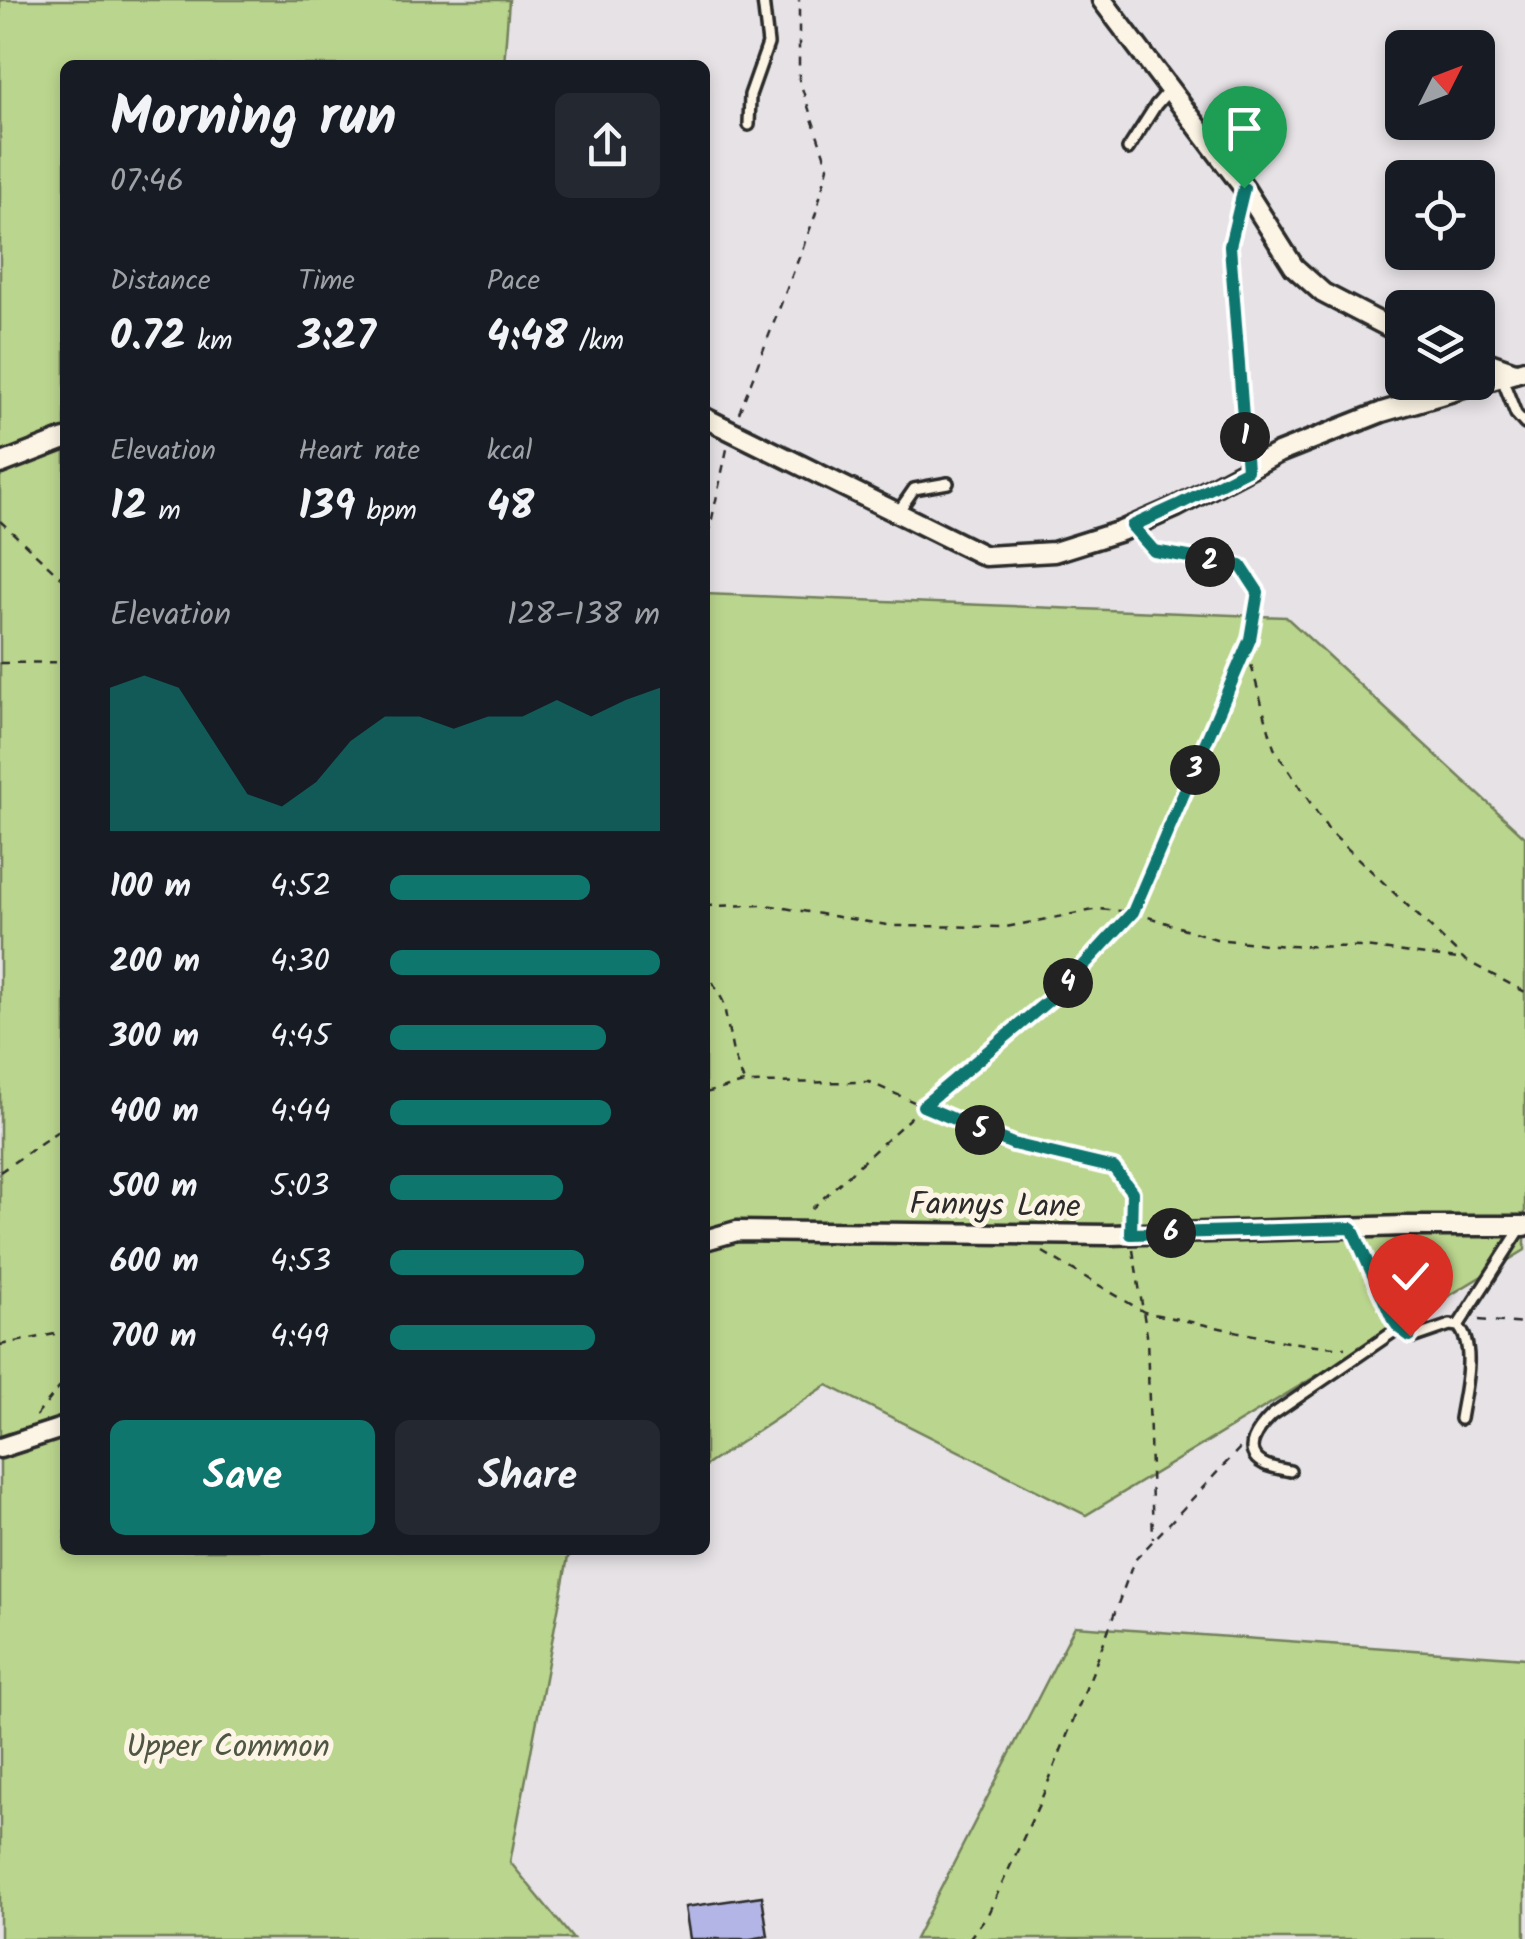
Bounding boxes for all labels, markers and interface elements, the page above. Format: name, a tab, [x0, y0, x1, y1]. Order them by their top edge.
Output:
north arrow	[1385, 30, 1495, 140]
map controls	[1385, 30, 1495, 400]
text: Morning run	[110, 76, 397, 163]
pin	[1202, 86, 1287, 189]
button: share	[555, 93, 660, 198]
icon: arrive	[1217, 101, 1272, 156]
text: 07:46	[110, 157, 184, 208]
button: locate	[1385, 160, 1495, 270]
text: Distance	[110, 259, 211, 304]
text: Time	[298, 259, 355, 304]
text: Pace	[487, 259, 540, 304]
button: layers	[1385, 290, 1495, 400]
text: 0.72	[110, 304, 186, 371]
text: 3:27	[298, 304, 376, 371]
text: 4:48	[487, 304, 568, 371]
text: km	[186, 319, 232, 364]
text: /km	[568, 319, 624, 364]
pin: 1	[1220, 412, 1270, 462]
text: 1	[1241, 414, 1249, 459]
text: Elevation	[110, 429, 216, 474]
text: Heart rate	[298, 429, 420, 474]
text: kcal	[487, 429, 532, 474]
text: 12	[110, 474, 147, 541]
text: 139	[298, 474, 355, 541]
text: 48	[487, 474, 534, 541]
text: m	[147, 489, 181, 534]
text: bpm	[355, 489, 417, 534]
pin: 2	[1185, 537, 1235, 587]
text: 2	[1202, 539, 1218, 584]
text: Elevation	[110, 590, 231, 641]
text: 128–138 m	[507, 590, 660, 641]
pin: 3	[1170, 745, 1220, 795]
text: 3	[1187, 747, 1203, 792]
text: 100 m	[110, 862, 191, 913]
text: 4:52	[270, 862, 331, 913]
text: 200 m	[110, 937, 200, 988]
text: 4:30	[270, 937, 330, 988]
pin: 4	[1043, 958, 1093, 1008]
text: 4	[1060, 960, 1076, 1005]
text: 300 m	[110, 1012, 199, 1063]
text: 4:45	[270, 1012, 330, 1063]
text: 400 m	[110, 1087, 199, 1138]
text: 4:44	[270, 1087, 331, 1138]
pin: 5	[955, 1105, 1005, 1155]
text: 5	[973, 1107, 987, 1152]
text: 500 m	[110, 1162, 198, 1213]
text: 5:03	[270, 1162, 329, 1213]
street label: Fannys Lane	[909, 1180, 1081, 1233]
pin: 6	[1146, 1208, 1196, 1258]
text: 6	[1163, 1210, 1179, 1255]
pin	[1368, 1234, 1453, 1337]
text: 600 m	[110, 1237, 199, 1288]
text: 4:53	[270, 1237, 331, 1288]
icon: check	[1383, 1249, 1438, 1304]
text: 700 m	[110, 1312, 196, 1363]
text: 4:49	[270, 1312, 329, 1363]
button: Save	[110, 1420, 375, 1535]
button: Share	[395, 1420, 660, 1535]
park label: Upper Common	[126, 1722, 330, 1773]

